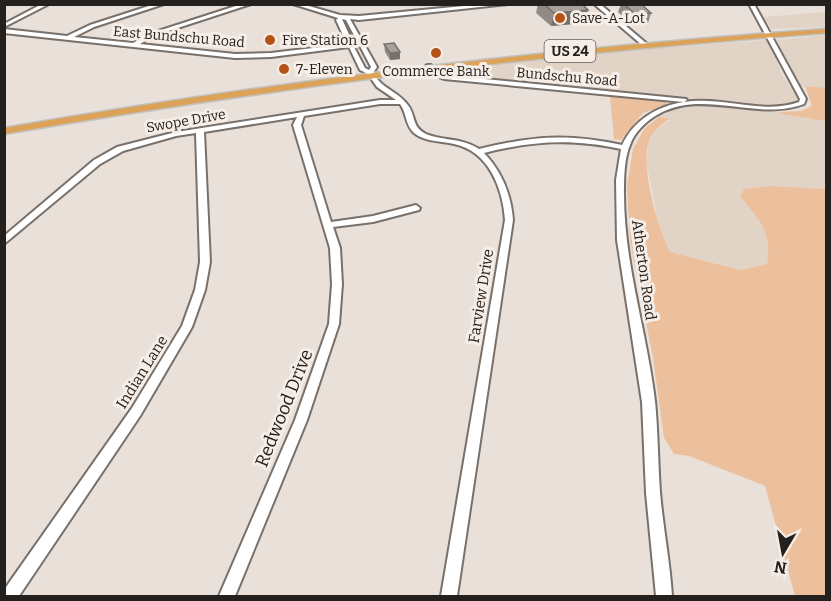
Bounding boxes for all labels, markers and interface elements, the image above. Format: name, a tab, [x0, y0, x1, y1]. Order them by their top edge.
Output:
place label: Save-A-Lot	[572, 10, 645, 27]
marker: Save-A-Lot	[553, 11, 567, 25]
street label: East Bundschu Road	[112, 23, 246, 51]
place label: Fire Station 6	[282, 32, 368, 49]
marker: Fire Station 6	[263, 33, 277, 47]
road number: US 24	[544, 40, 596, 62]
marker: Commerce Bank	[429, 46, 443, 60]
place label: 7-Eleven	[296, 61, 353, 78]
marker: 7-Eleven	[277, 62, 291, 76]
place label: Commerce Bank	[382, 63, 490, 80]
street label: Bundschu Road	[516, 64, 618, 90]
street label: Swope Drive	[145, 106, 227, 136]
street label: Atherton Road	[628, 219, 660, 321]
street label: Farview Drive	[465, 248, 497, 344]
street label: Indian Lane	[112, 332, 172, 412]
street label: Redwood Drive	[250, 346, 318, 470]
north arrow	[753, 523, 813, 583]
text: N	[773, 557, 788, 578]

